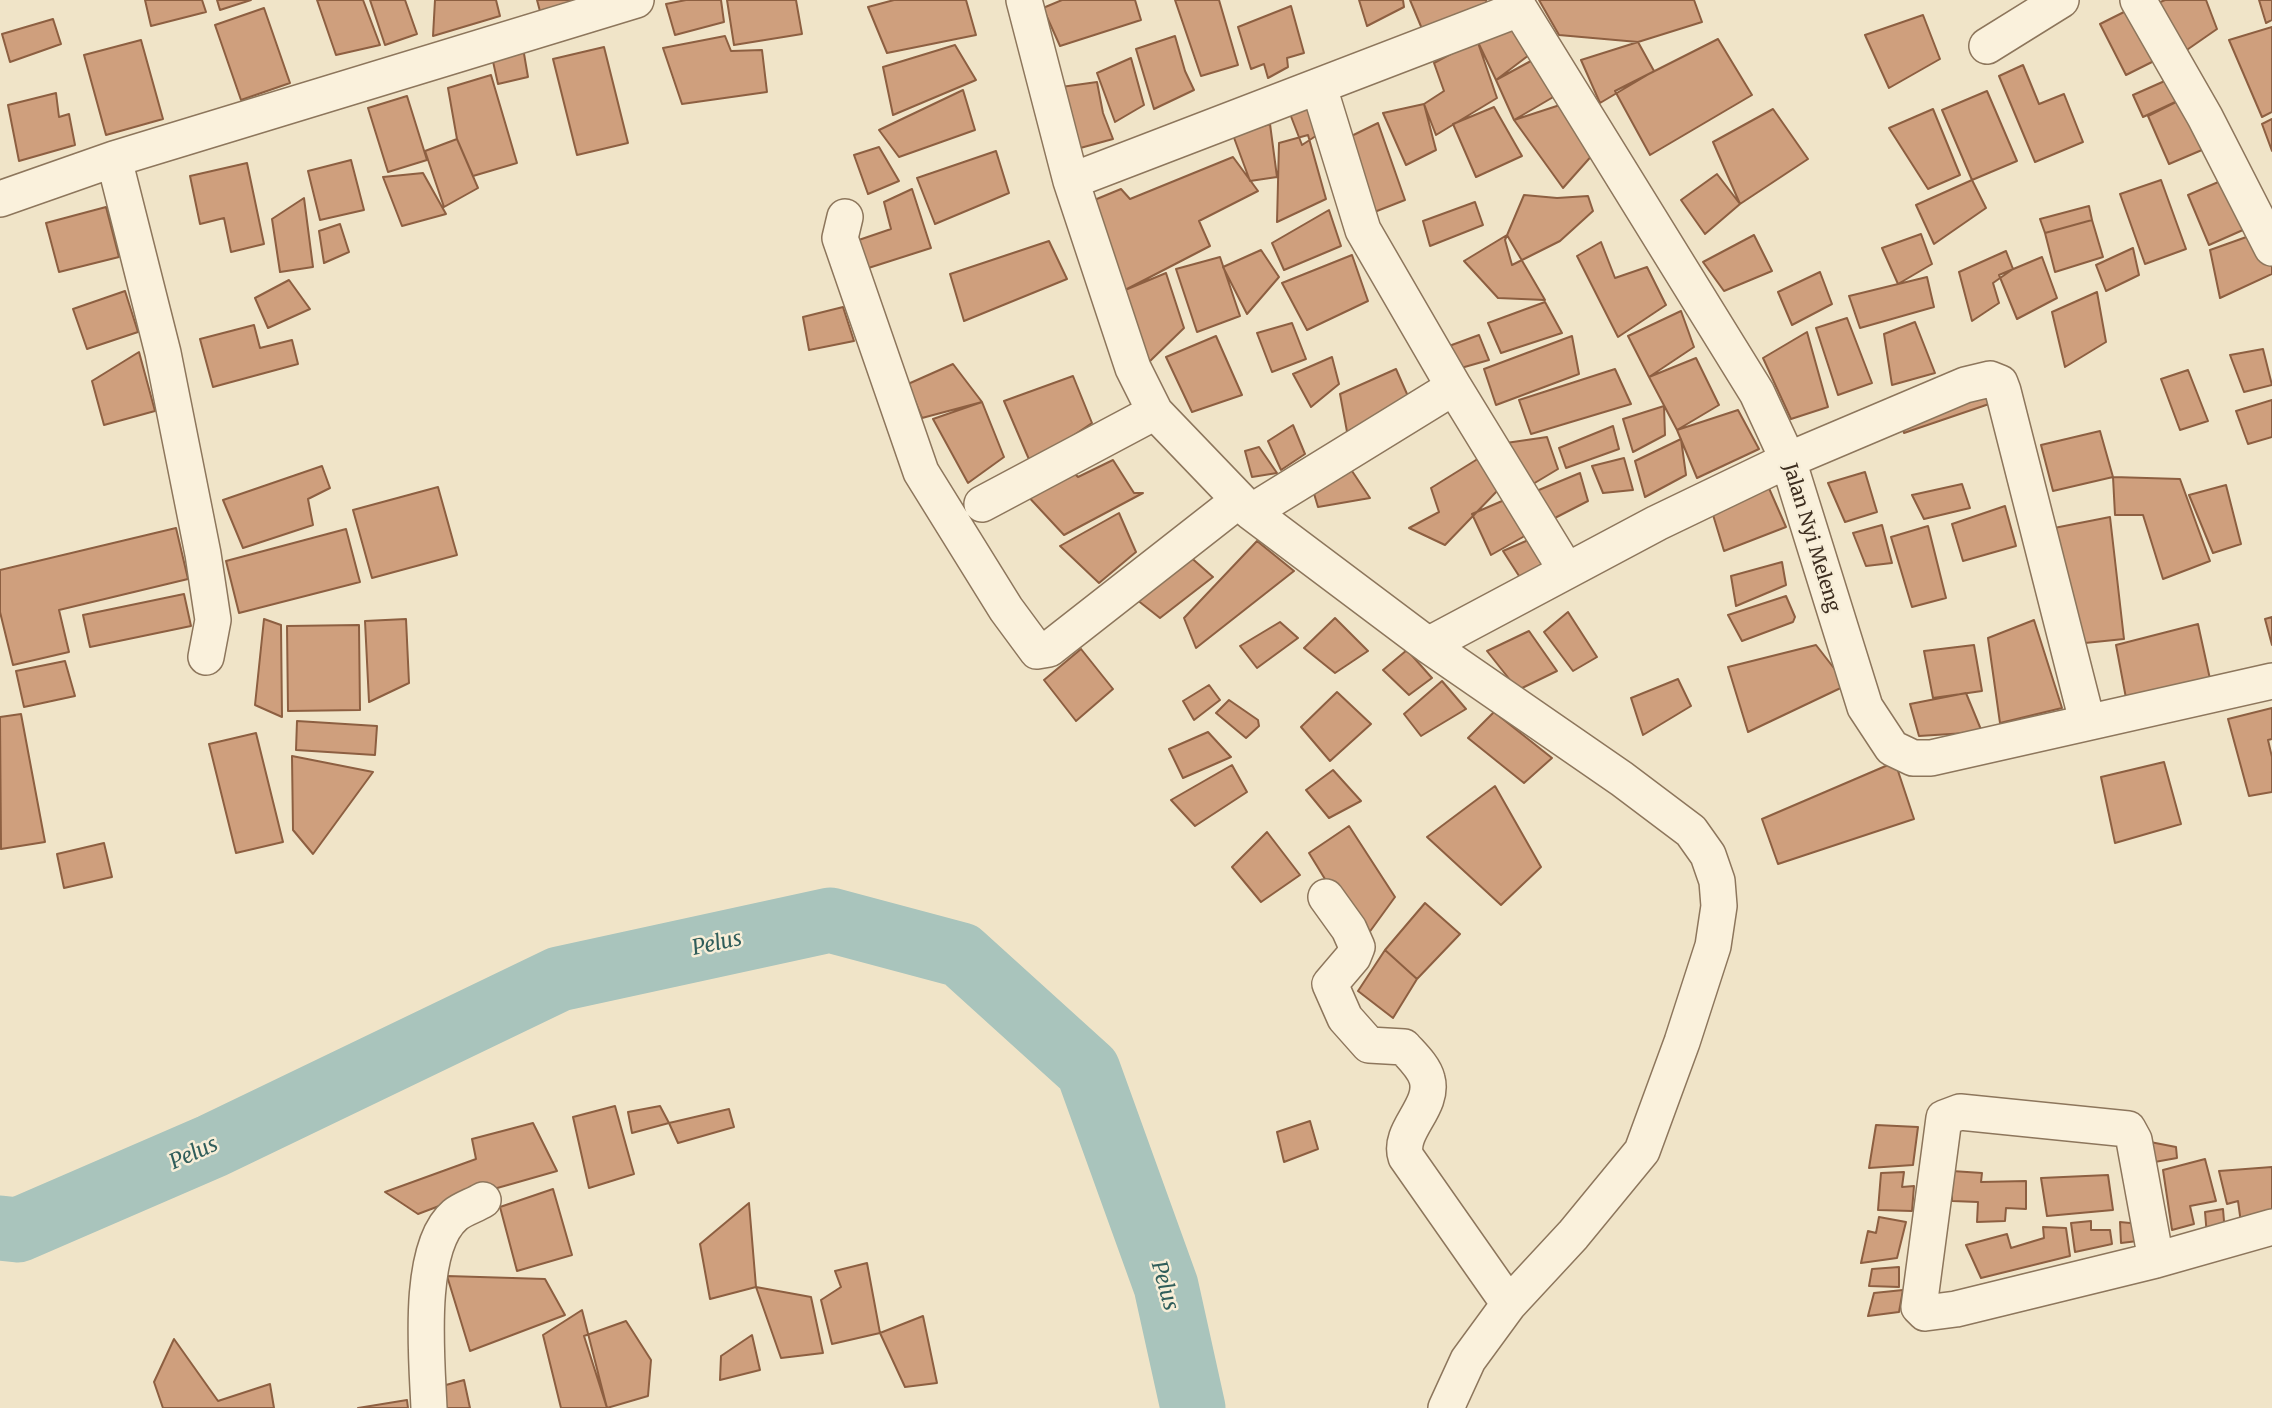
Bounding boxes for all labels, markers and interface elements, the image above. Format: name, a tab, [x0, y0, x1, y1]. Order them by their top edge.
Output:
street label: Jalan Nyi Meleng	[1778, 461, 1844, 615]
water label: Pelus	[690, 926, 744, 962]
water label: Pelus	[166, 1132, 222, 1176]
water label: Pelus	[1145, 1258, 1183, 1314]

